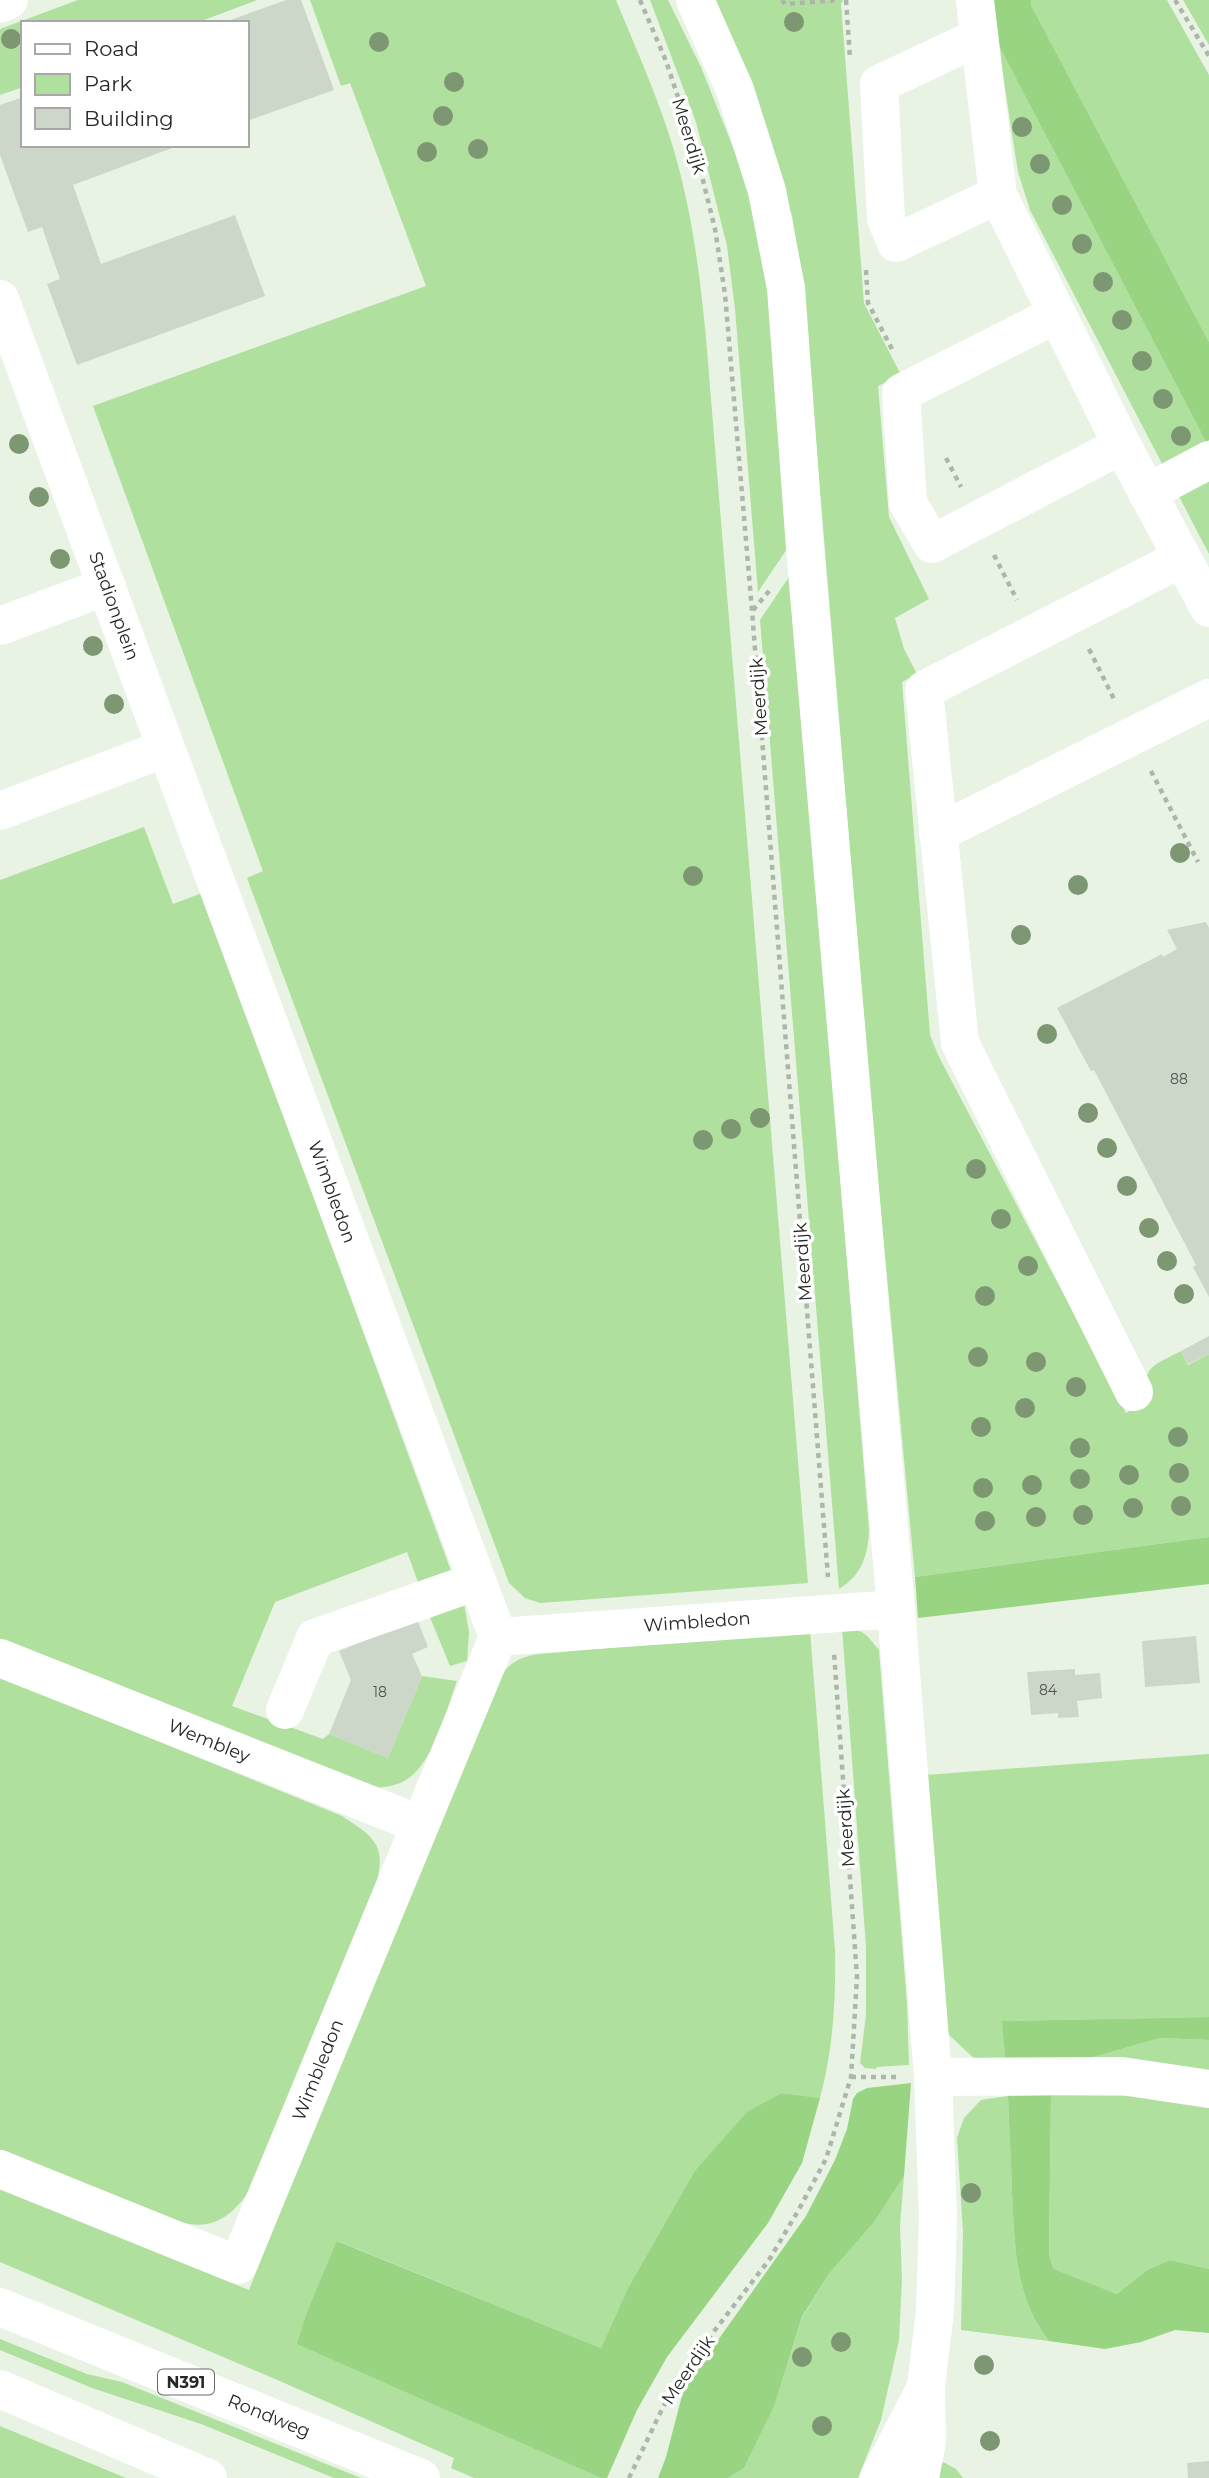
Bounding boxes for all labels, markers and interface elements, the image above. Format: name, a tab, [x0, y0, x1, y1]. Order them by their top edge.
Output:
legend	[21, 21, 248, 147]
text: Road	[84, 36, 139, 61]
text: Park	[84, 71, 132, 96]
street label: Meerdijk	[667, 95, 711, 177]
text: Building	[84, 106, 174, 131]
street label: Stadionplein	[84, 549, 144, 663]
street label: Meerdijk	[745, 657, 773, 737]
house number: 88	[1170, 1070, 1188, 1088]
street label: Wimbledon	[303, 1138, 361, 1246]
street label: Meerdijk	[789, 1222, 817, 1302]
street label: Wimbledon	[643, 1607, 751, 1637]
house number: 84	[1039, 1681, 1058, 1699]
house number: 18	[373, 1683, 387, 1701]
street label: Wembley	[165, 1715, 253, 1767]
street label: Meerdijk	[832, 1788, 860, 1868]
street label: Wimbledon	[288, 2016, 348, 2124]
street label: Meerdijk	[657, 2331, 719, 2409]
road number: N391	[158, 2370, 214, 2394]
street label: Rondweg	[224, 2389, 314, 2443]

